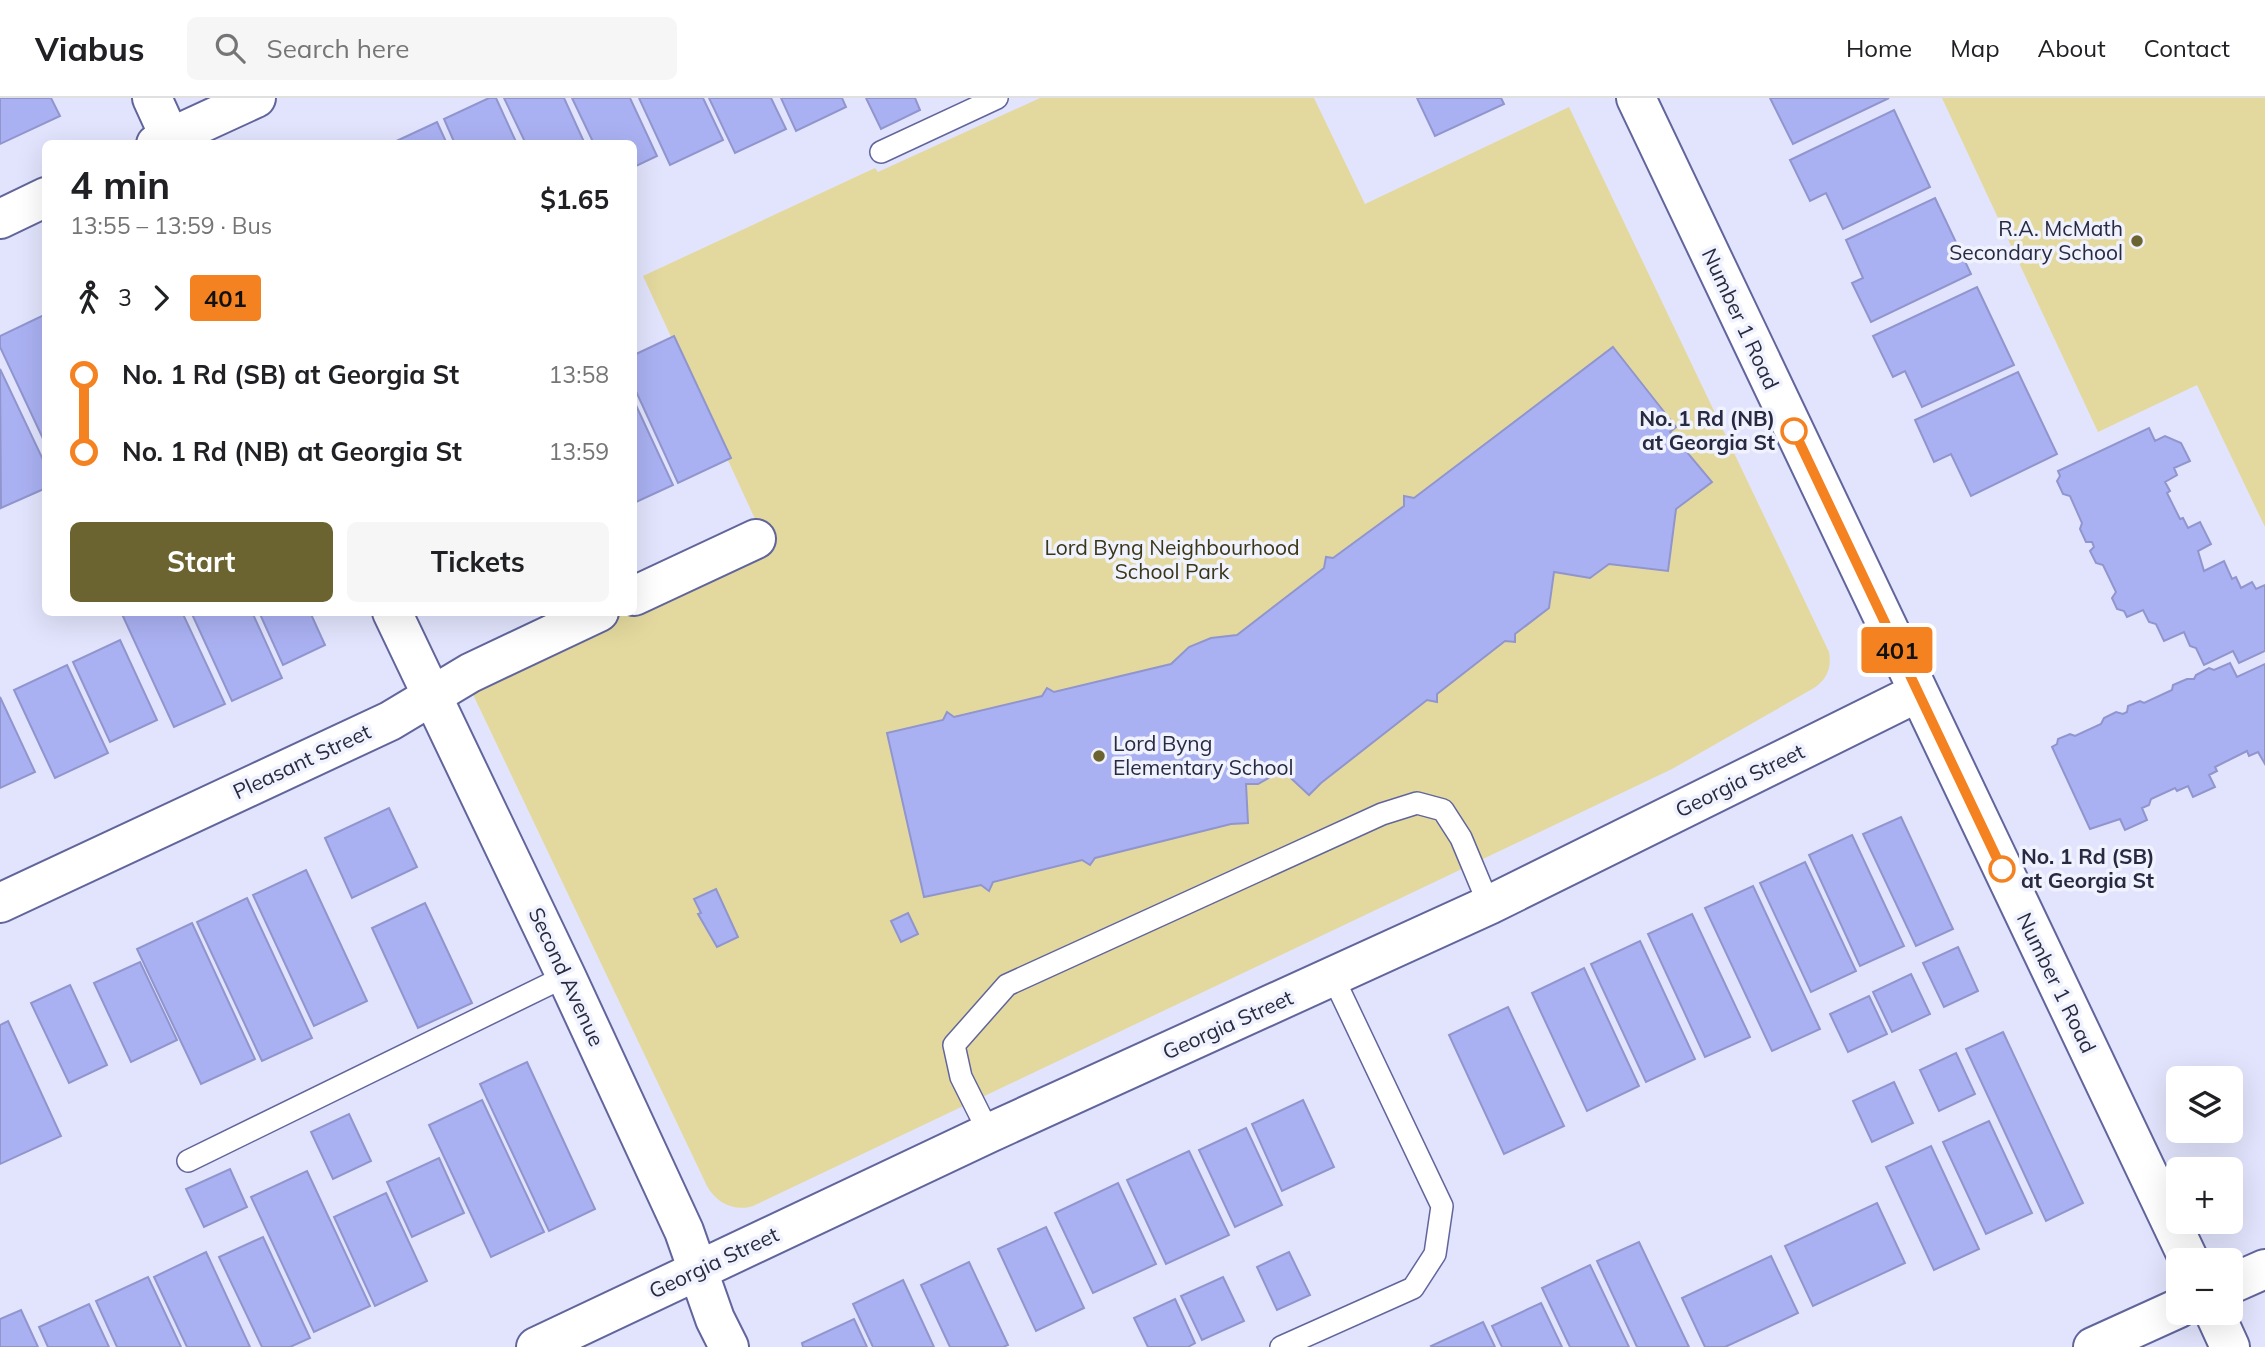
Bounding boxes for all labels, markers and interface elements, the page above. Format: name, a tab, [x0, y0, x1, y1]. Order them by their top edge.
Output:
search box	[187, 17, 677, 80]
text: Viabus	[35, 28, 145, 69]
icon: search	[211, 29, 249, 67]
text: Search here	[267, 32, 409, 65]
text: Home	[1846, 33, 1912, 63]
text: Map	[1950, 33, 2000, 63]
text: About	[2038, 33, 2106, 63]
text: Contact	[2144, 33, 2230, 63]
text: 4 min	[70, 161, 170, 209]
text: $1.65	[540, 183, 609, 216]
text: 13:55 – 13:59 · Bus	[70, 211, 272, 240]
place label: R.A. McMath Secondary School	[1949, 215, 2123, 265]
marker: R.A. McMath Secondary School	[2129, 233, 2145, 249]
street label: Number 1 Road	[1697, 244, 1785, 393]
icon: walk	[70, 279, 108, 317]
icon: forward	[142, 279, 180, 317]
text: 3	[118, 283, 132, 312]
text: 401	[204, 283, 247, 313]
text: No. 1 Rd (SB) at Georgia St	[122, 358, 459, 391]
text: 13:58	[549, 360, 609, 389]
place label: No. 1 Rd (NB) at Georgia St	[1639, 405, 1775, 455]
marker: No. 1 Rd (NB) at Georgia St	[1781, 418, 1807, 444]
text: No. 1 Rd (NB) at Georgia St	[122, 435, 462, 468]
text: 13:59	[549, 437, 609, 466]
button: Start	[70, 522, 333, 602]
button: Tickets	[347, 522, 609, 602]
park label: Lord Byng Neighbourhood School Park	[1044, 534, 1300, 584]
line badge: 401	[1857, 627, 1937, 673]
text: 401	[1875, 635, 1919, 665]
street label: Pleasant Street	[229, 718, 375, 804]
place label: Lord Byng Elementary School	[1113, 730, 1294, 780]
street label: Georgia Street	[1671, 738, 1808, 822]
marker: Lord Byng Elementary School	[1091, 748, 1107, 764]
place label: No. 1 Rd (SB) at Georgia St	[2021, 843, 2154, 893]
marker: No. 1 Rd (SB) at Georgia St	[1989, 856, 2015, 882]
street label: Second Avenue	[523, 903, 610, 1050]
street label: Number 1 Road	[2012, 908, 2102, 1057]
street label: Georgia Street	[1158, 984, 1297, 1064]
map controls	[2166, 1066, 2243, 1325]
button: layers	[2166, 1066, 2243, 1143]
button: +	[2166, 1157, 2243, 1234]
street label: Georgia Street	[645, 1221, 783, 1303]
button: −	[2166, 1248, 2243, 1325]

